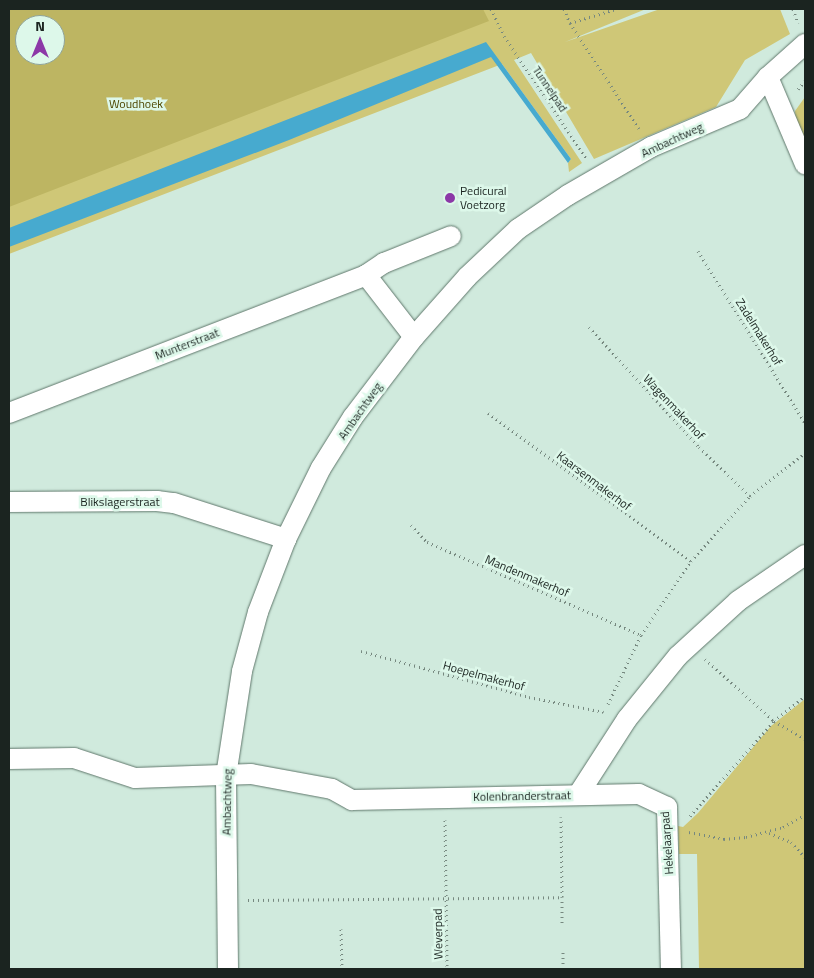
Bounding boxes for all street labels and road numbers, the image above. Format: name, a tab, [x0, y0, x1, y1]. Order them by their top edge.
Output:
street label: Tunnelpad	[529, 63, 571, 115]
street label: Ambachtweg	[639, 119, 705, 161]
street label: Zadelmakerhof	[733, 296, 785, 368]
street label: Munterstraat	[153, 325, 221, 363]
street label: Wagenmakerhof	[640, 371, 708, 443]
street label: Ambachtweg	[335, 380, 385, 442]
street label: Kaarsenmakerhof	[554, 448, 634, 514]
street label: Blikslagerstraat	[80, 495, 160, 509]
street label: Mandenmakerhof	[483, 552, 571, 600]
street label: Hoepelmakerhof	[441, 658, 527, 694]
street label: Ambachtweg	[219, 769, 235, 835]
street label: Kolenbranderstraat	[473, 788, 571, 804]
street label: Hekelaarpad	[658, 811, 676, 875]
street label: Weverpad	[430, 908, 446, 960]

